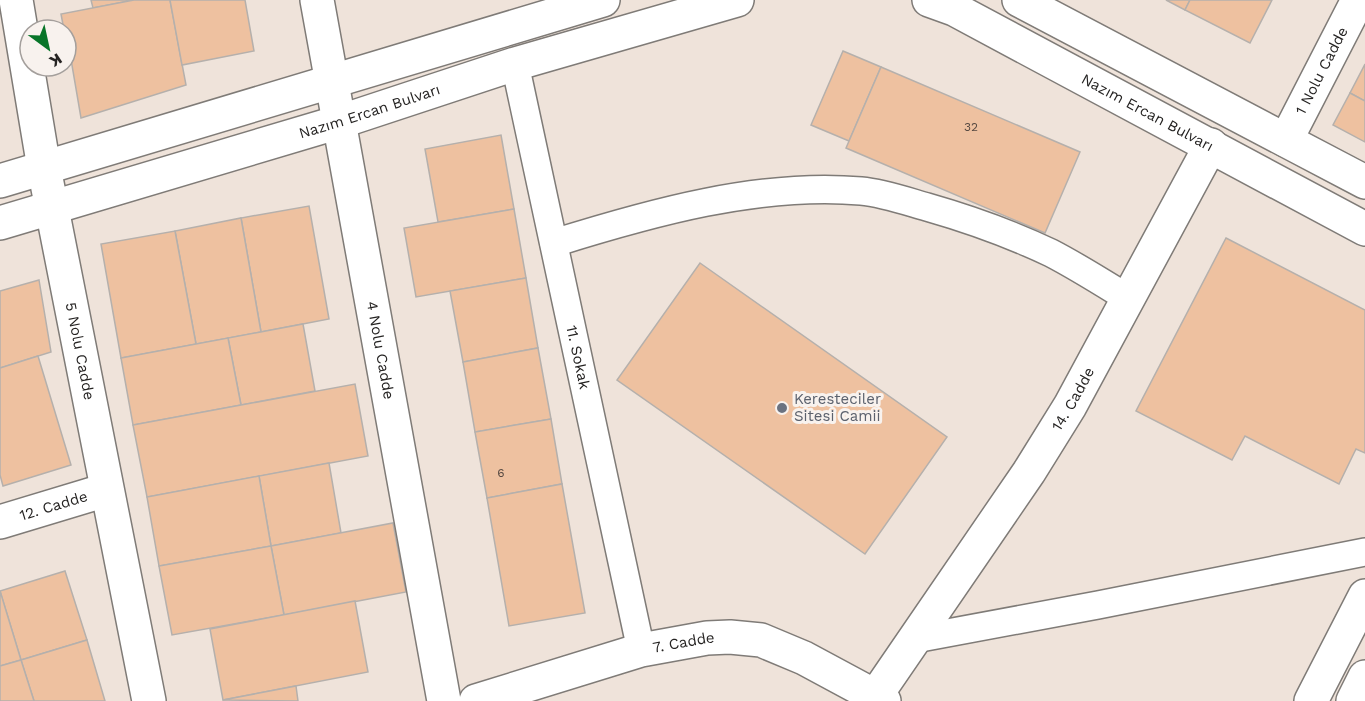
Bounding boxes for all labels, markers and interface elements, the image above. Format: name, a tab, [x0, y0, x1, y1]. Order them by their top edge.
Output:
north arrow	[18, 18, 78, 78]
street label: 1 Nolu Cadde	[1292, 24, 1352, 118]
text: K	[46, 49, 66, 71]
street label: Nazım Ercan Bulvarı	[1078, 70, 1217, 155]
street label: Nazım Ercan Bulvarı	[297, 80, 442, 142]
house number: 32	[964, 120, 978, 134]
street label: 4 Nolu Cadde	[363, 300, 398, 401]
street label: 5 Nolu Cadde	[62, 301, 98, 401]
street label: 11. Sokak	[562, 324, 594, 391]
street label: 14. Cadde	[1048, 364, 1098, 434]
place label: Keresteciler Sitesi Camii	[794, 390, 881, 425]
marker: Keresteciler Sitesi Camii	[775, 401, 789, 415]
house number: 6	[497, 466, 505, 480]
street label: 12. Cadde	[18, 487, 90, 525]
street label: 7. Cadde	[651, 629, 715, 657]

